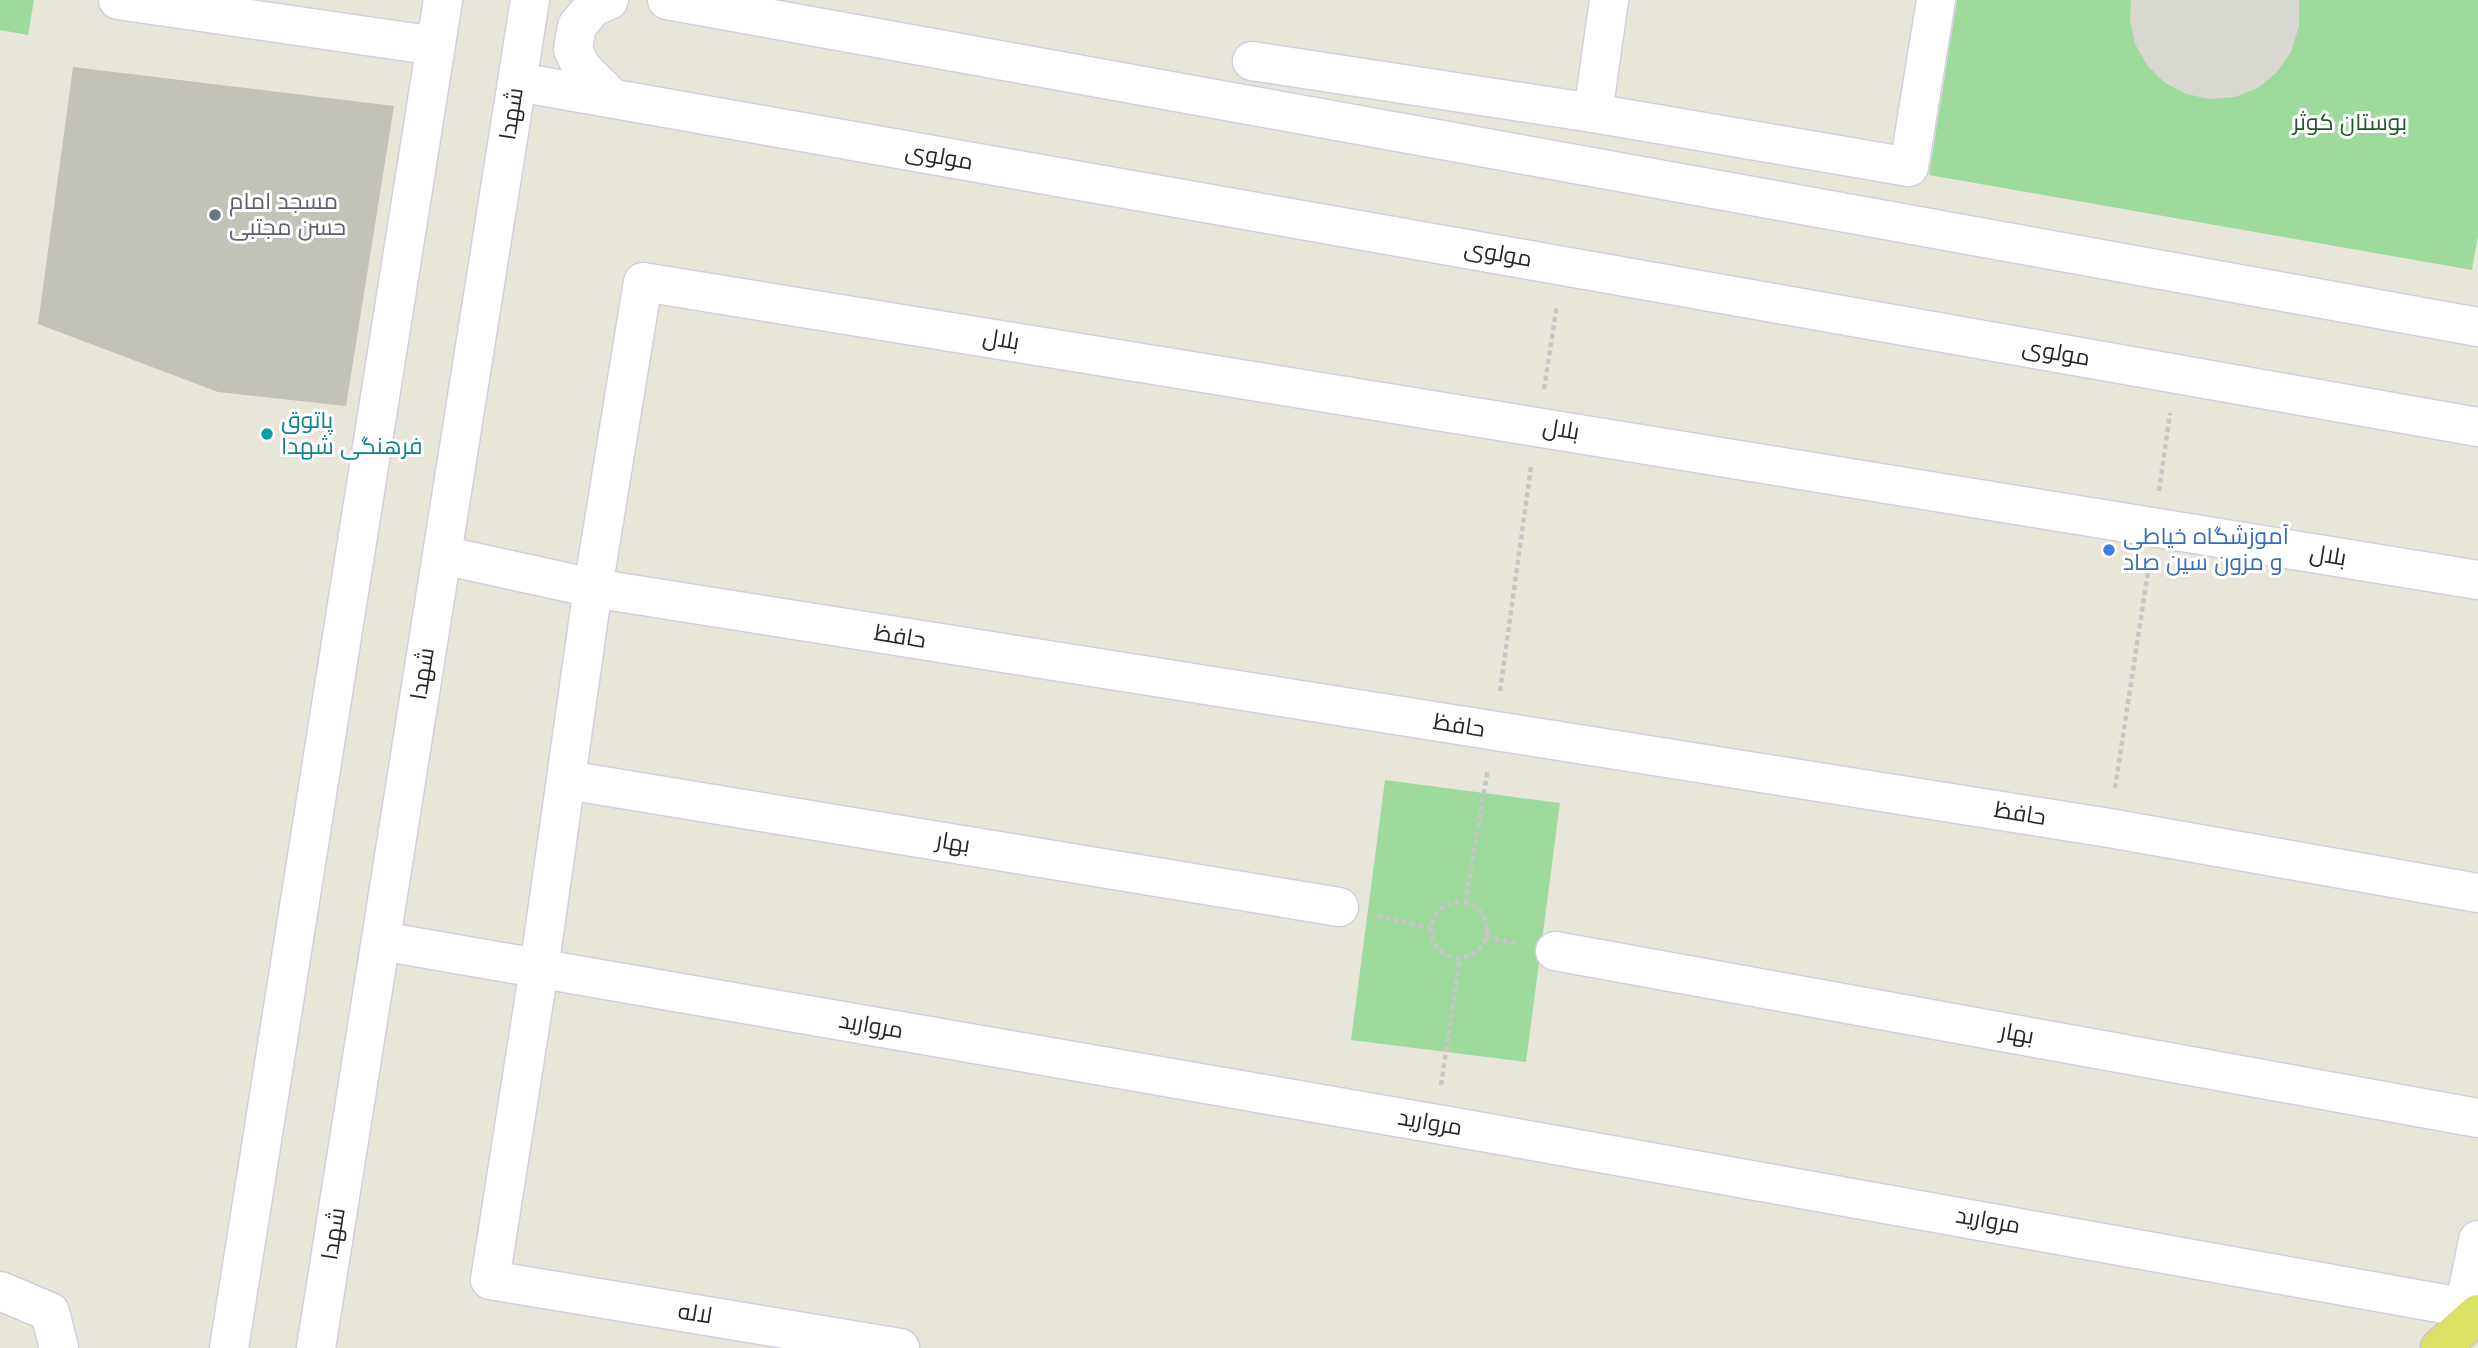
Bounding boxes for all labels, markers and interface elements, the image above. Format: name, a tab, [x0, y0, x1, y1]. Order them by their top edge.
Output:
street label: شهدا	[494, 86, 530, 142]
park label: بوستان کوثر	[2293, 109, 2407, 137]
street label: مولوی	[903, 137, 975, 177]
place label: مسجد امام حسن مجتبی	[229, 188, 346, 242]
marker: مسجد امام حسن مجتبی	[207, 207, 223, 223]
street label: مولوی	[1462, 234, 1534, 274]
street label: بلال	[981, 323, 1021, 357]
street label: مولوی	[2020, 333, 2092, 373]
place label: پاتوق فرهنگی شهدا	[281, 407, 423, 461]
street label: بلال	[1541, 413, 1581, 447]
marker: پاتوق فرهنگی شهدا	[259, 426, 275, 442]
place label: آموزشگاه خیاطی و مزون سین صاد	[2123, 523, 2289, 577]
street label: بلال	[2308, 539, 2348, 573]
marker: آموزشگاه خیاطی و مزون سین صاد	[2101, 542, 2117, 558]
street label: حافظ	[872, 619, 928, 655]
street label: شهدا	[405, 646, 441, 702]
street label: حافظ	[1431, 708, 1487, 744]
street label: حافظ	[1992, 796, 2048, 832]
street label: بهار	[934, 827, 972, 859]
street label: مروارید	[837, 1007, 905, 1045]
street label: بهار	[1998, 1017, 2036, 1051]
street label: مروارید	[1396, 1104, 1464, 1142]
street label: مروارید	[1954, 1202, 2022, 1240]
street label: شهدا	[316, 1206, 352, 1262]
street label: لاله	[676, 1298, 714, 1330]

